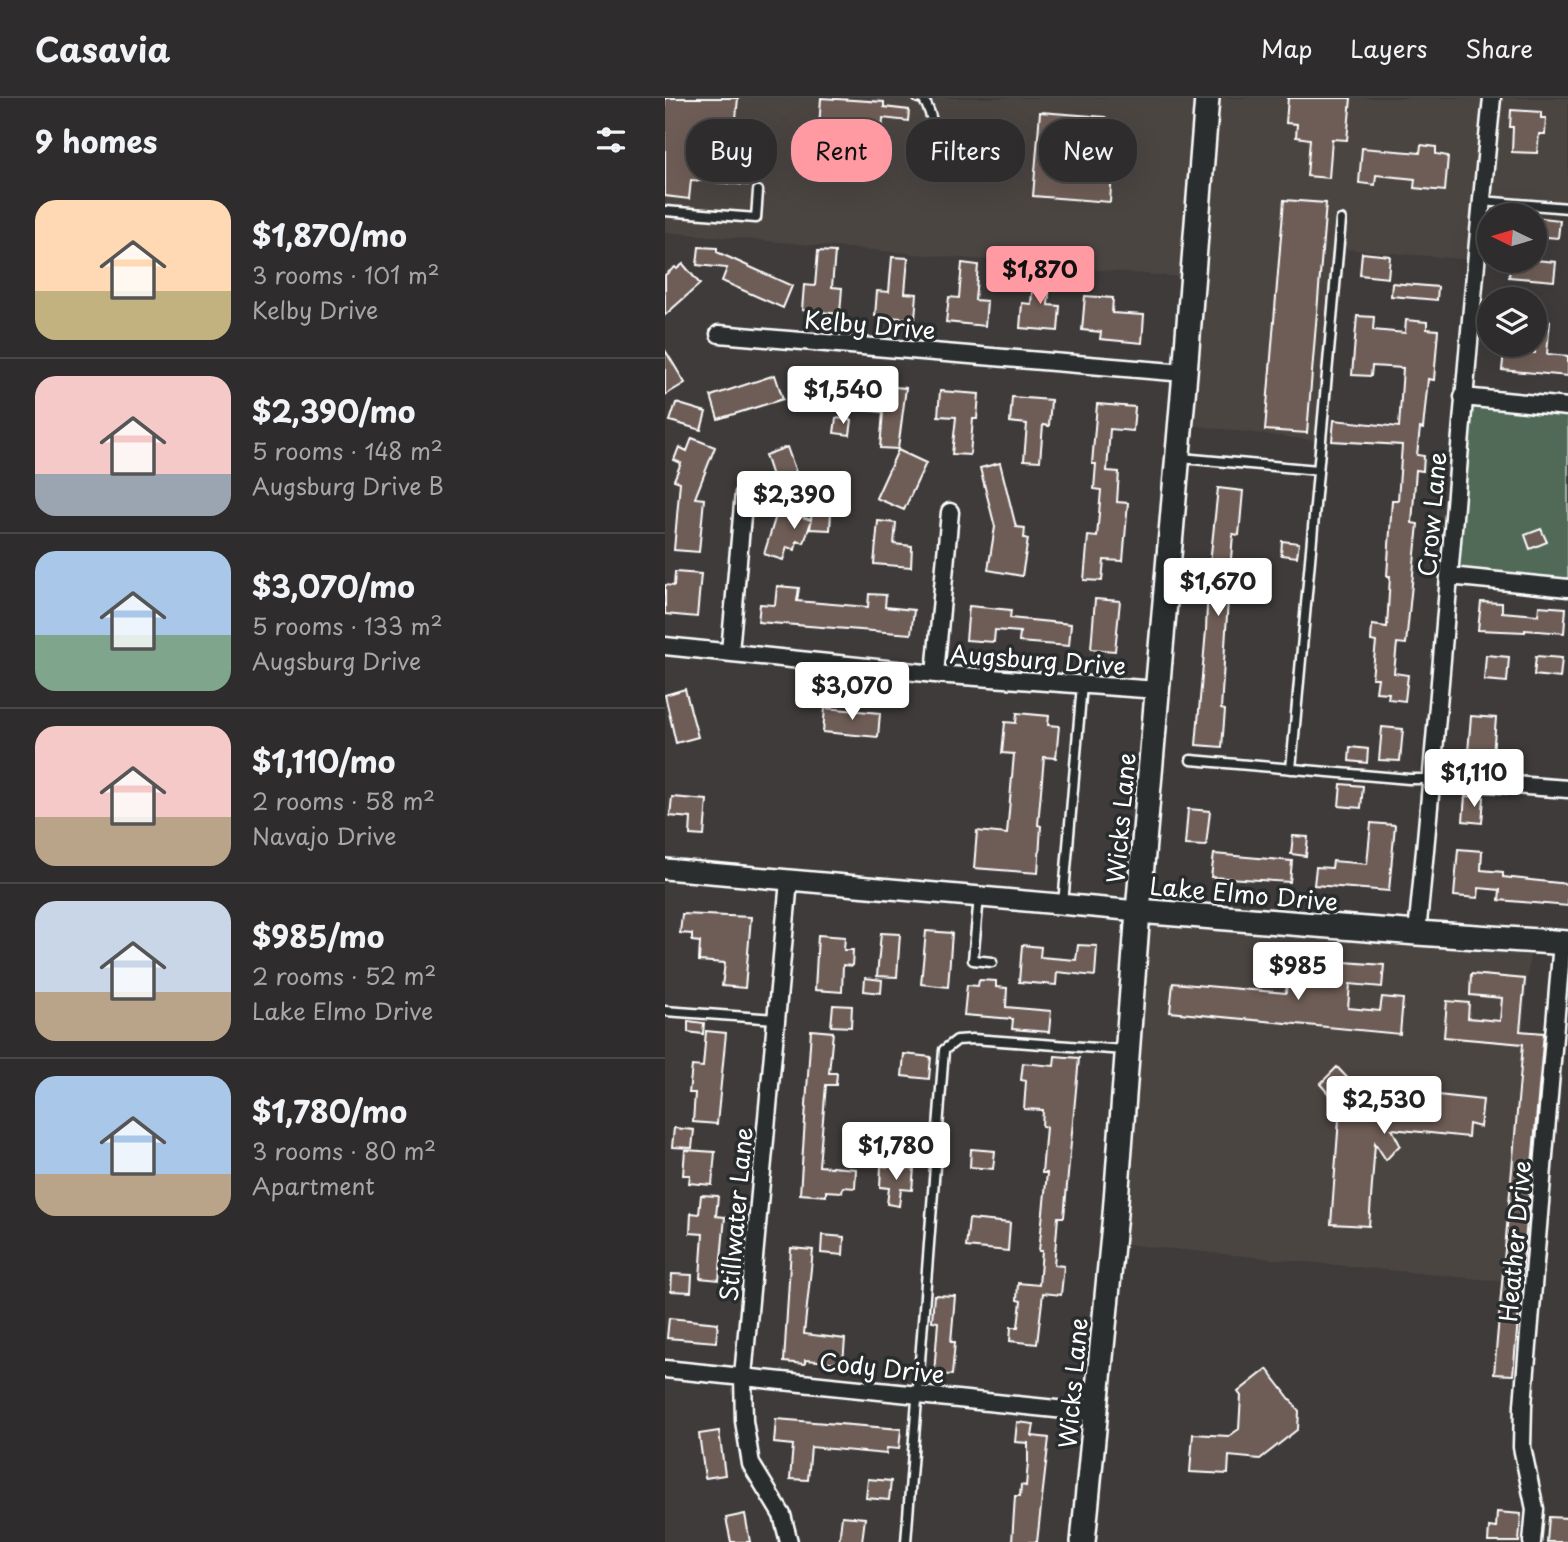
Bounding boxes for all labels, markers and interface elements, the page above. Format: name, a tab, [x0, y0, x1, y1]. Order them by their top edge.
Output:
text: Casavia	[35, 23, 170, 73]
text: Map	[1261, 30, 1312, 66]
text: Layers	[1350, 30, 1427, 66]
text: Share	[1465, 30, 1533, 66]
text: 9 homes	[35, 118, 157, 163]
chip: Buy	[686, 119, 777, 182]
chip: Rent	[791, 119, 892, 182]
chip: Filters	[906, 119, 1025, 182]
chip: New	[1039, 119, 1137, 182]
icon: filters	[592, 121, 630, 159]
north arrow	[1477, 203, 1547, 273]
map controls	[1477, 203, 1547, 357]
text: $1,870/mo	[252, 212, 407, 257]
icon: home	[91, 228, 175, 312]
pin: $1,870	[983, 246, 1097, 306]
text: $1,870	[1002, 251, 1078, 286]
text: 3 rooms · 101 m²	[252, 257, 440, 292]
button: layers	[1477, 287, 1547, 357]
text: Kelby Drive	[252, 292, 378, 327]
street label: Kelby Drive	[803, 300, 937, 348]
pin: $1,540	[786, 366, 900, 426]
text: $1,540	[803, 371, 883, 406]
text: $2,390/mo	[252, 388, 416, 433]
icon: home	[91, 404, 175, 488]
text: 5 rooms · 148 m²	[252, 433, 443, 468]
street label: Crow Lane	[1408, 450, 1454, 578]
text: Augsburg Drive B	[252, 468, 444, 503]
pin: $2,390	[737, 472, 851, 531]
text: $2,390	[753, 476, 835, 511]
pin: $1,670	[1161, 559, 1275, 618]
text: $3,070/mo	[252, 563, 415, 608]
text: $1,670	[1180, 563, 1256, 598]
icon: home	[91, 579, 175, 663]
text: 5 rooms · 133 m²	[252, 608, 443, 643]
street label: Augsburg Drive	[949, 635, 1127, 683]
text: Augsburg Drive	[252, 643, 421, 678]
pin: $3,070	[795, 662, 909, 722]
text: $3,070	[811, 667, 893, 702]
text: $1,110/mo	[252, 738, 396, 783]
pin: $1,110	[1417, 750, 1531, 809]
street label: Wicks Lane	[1096, 751, 1144, 885]
icon: home	[91, 754, 175, 838]
text: $1,110	[1441, 754, 1507, 789]
text: 2 rooms · 58 m²	[252, 783, 435, 818]
text: Navajo Drive	[252, 818, 396, 853]
street label: Lake Elmo Drive	[1148, 867, 1340, 919]
text: $985/mo	[252, 913, 384, 958]
icon: home	[91, 929, 175, 1013]
pin: $985	[1257, 942, 1339, 1002]
text: $985	[1269, 947, 1327, 982]
text: 2 rooms · 52 m²	[252, 958, 436, 993]
text: Lake Elmo Drive	[252, 993, 433, 1028]
pin: $2,530	[1327, 1076, 1441, 1136]
text: $2,530	[1342, 1081, 1426, 1116]
text: $1,780/mo	[252, 1088, 407, 1133]
icon: home	[91, 1104, 175, 1188]
pin: $1,780	[839, 1122, 953, 1182]
street label: Stillwater Lane	[709, 1125, 761, 1303]
text: $1,780	[858, 1127, 934, 1162]
text: 3 rooms · 80 m²	[252, 1133, 436, 1168]
street label: Heather Drive	[1489, 1159, 1539, 1323]
text: Apartment	[252, 1168, 375, 1203]
street label: Wicks Lane	[1048, 1316, 1096, 1450]
street label: Cody Drive	[817, 1343, 947, 1391]

